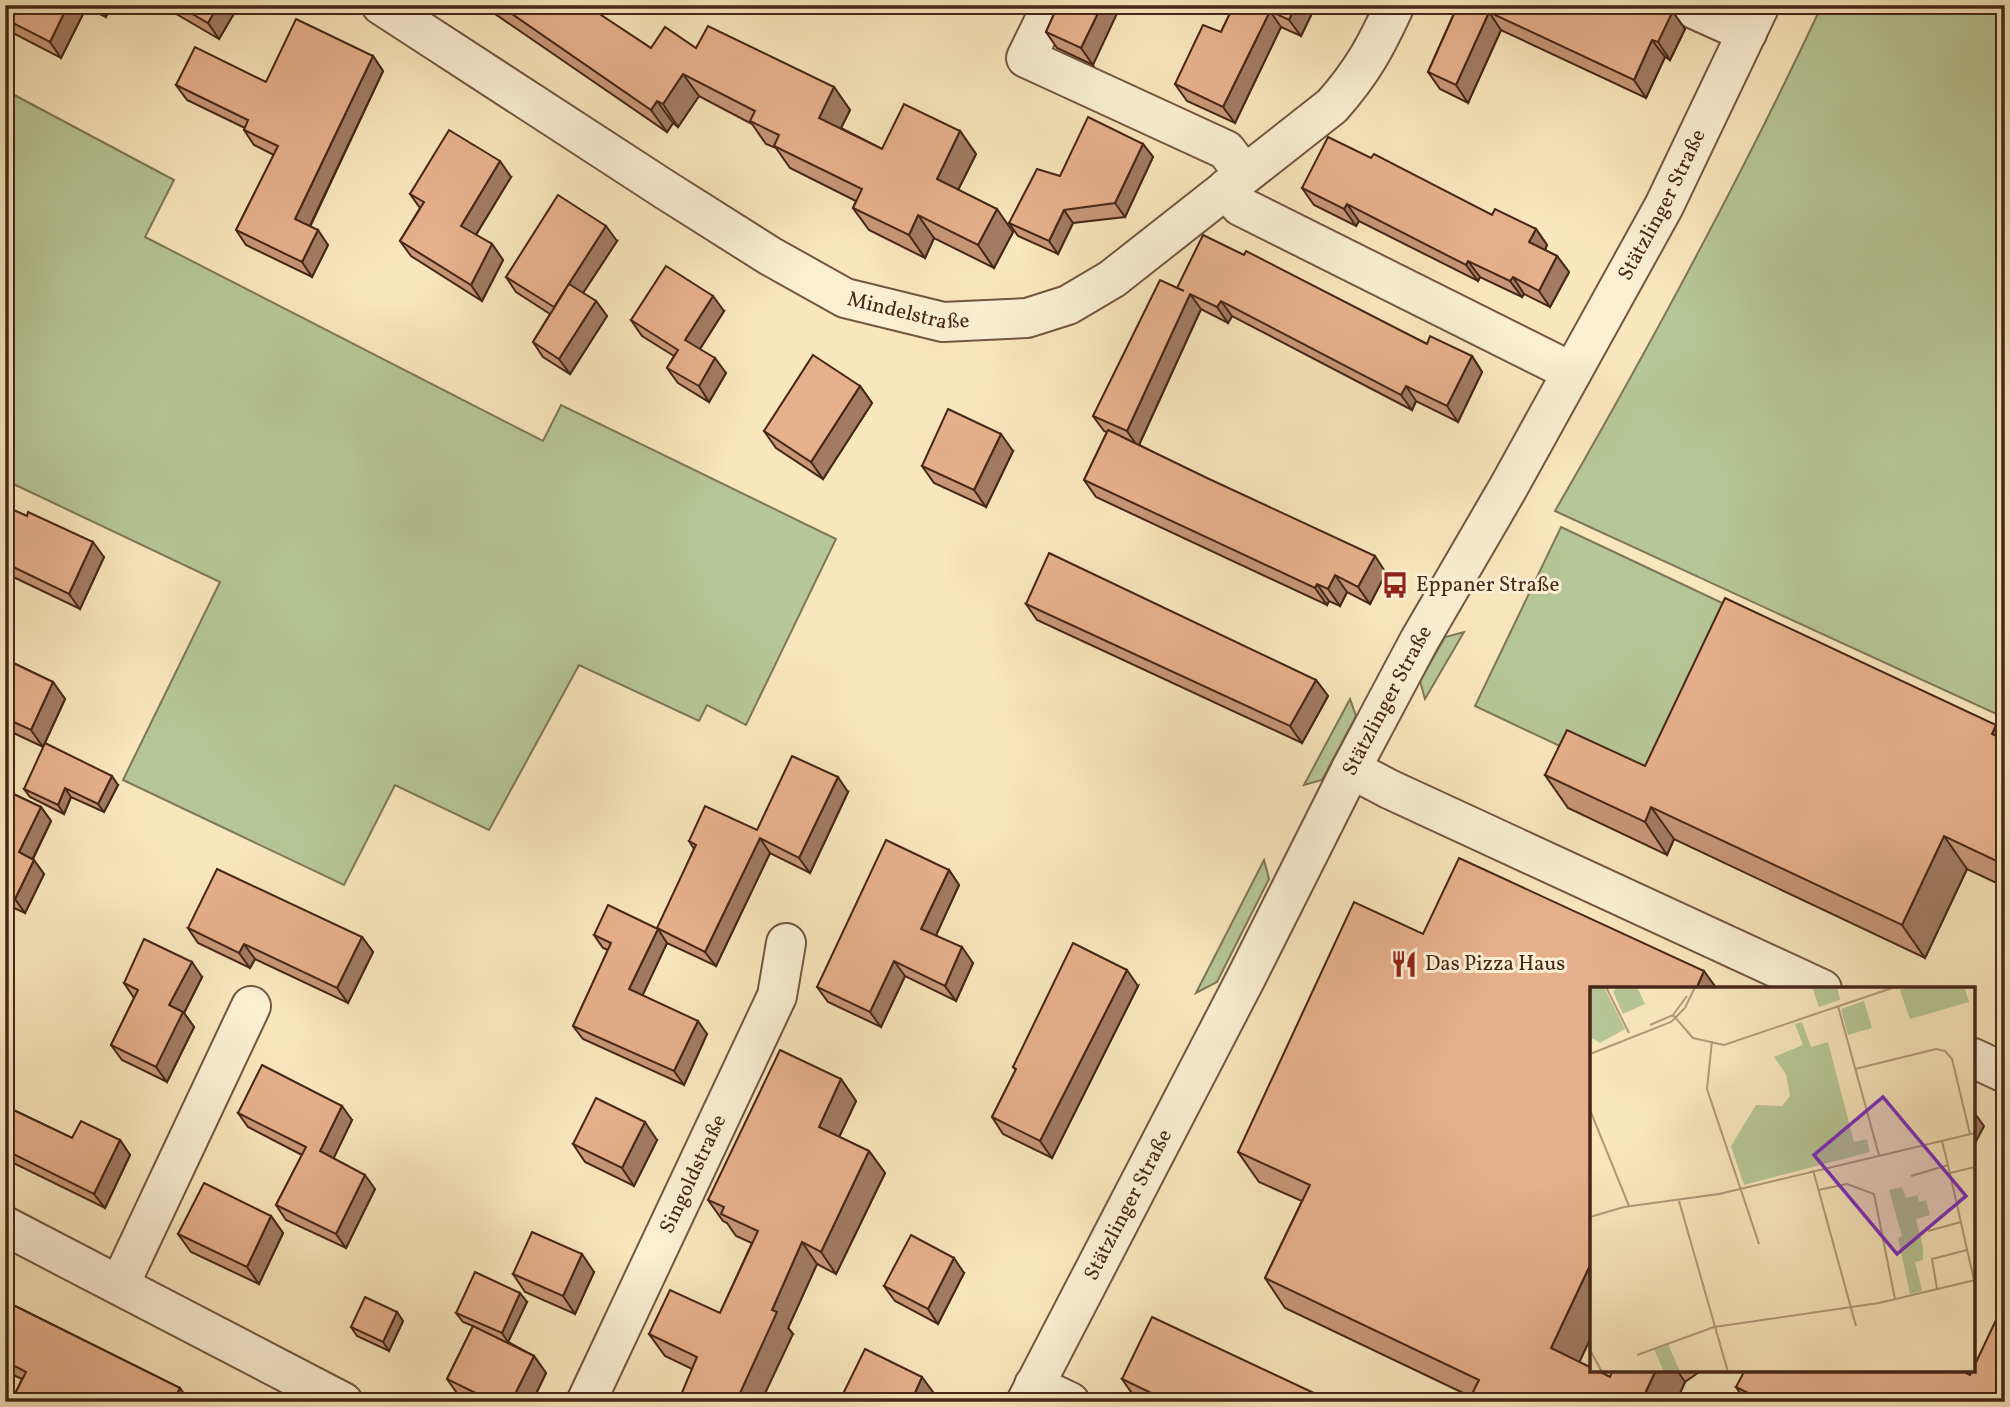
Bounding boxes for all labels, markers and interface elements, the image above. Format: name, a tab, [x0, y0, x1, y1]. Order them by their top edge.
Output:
street label: Stätzlinger Straße	[1611, 124, 1713, 286]
street label: Mindelstraße	[844, 285, 970, 337]
bus stop icon: Eppaner Straße	[1380, 570, 1410, 600]
place label: Eppaner Straße	[1416, 571, 1559, 600]
street label: Stätzlinger Straße	[1335, 620, 1440, 781]
restaurant icon: Das Pizza Haus	[1389, 949, 1419, 979]
place label: Das Pizza Haus	[1425, 950, 1565, 979]
inset map	[1590, 987, 1975, 1372]
street label: Singoldstraße	[653, 1110, 734, 1238]
street label: Stätzlinger Straße	[1077, 1124, 1180, 1286]

